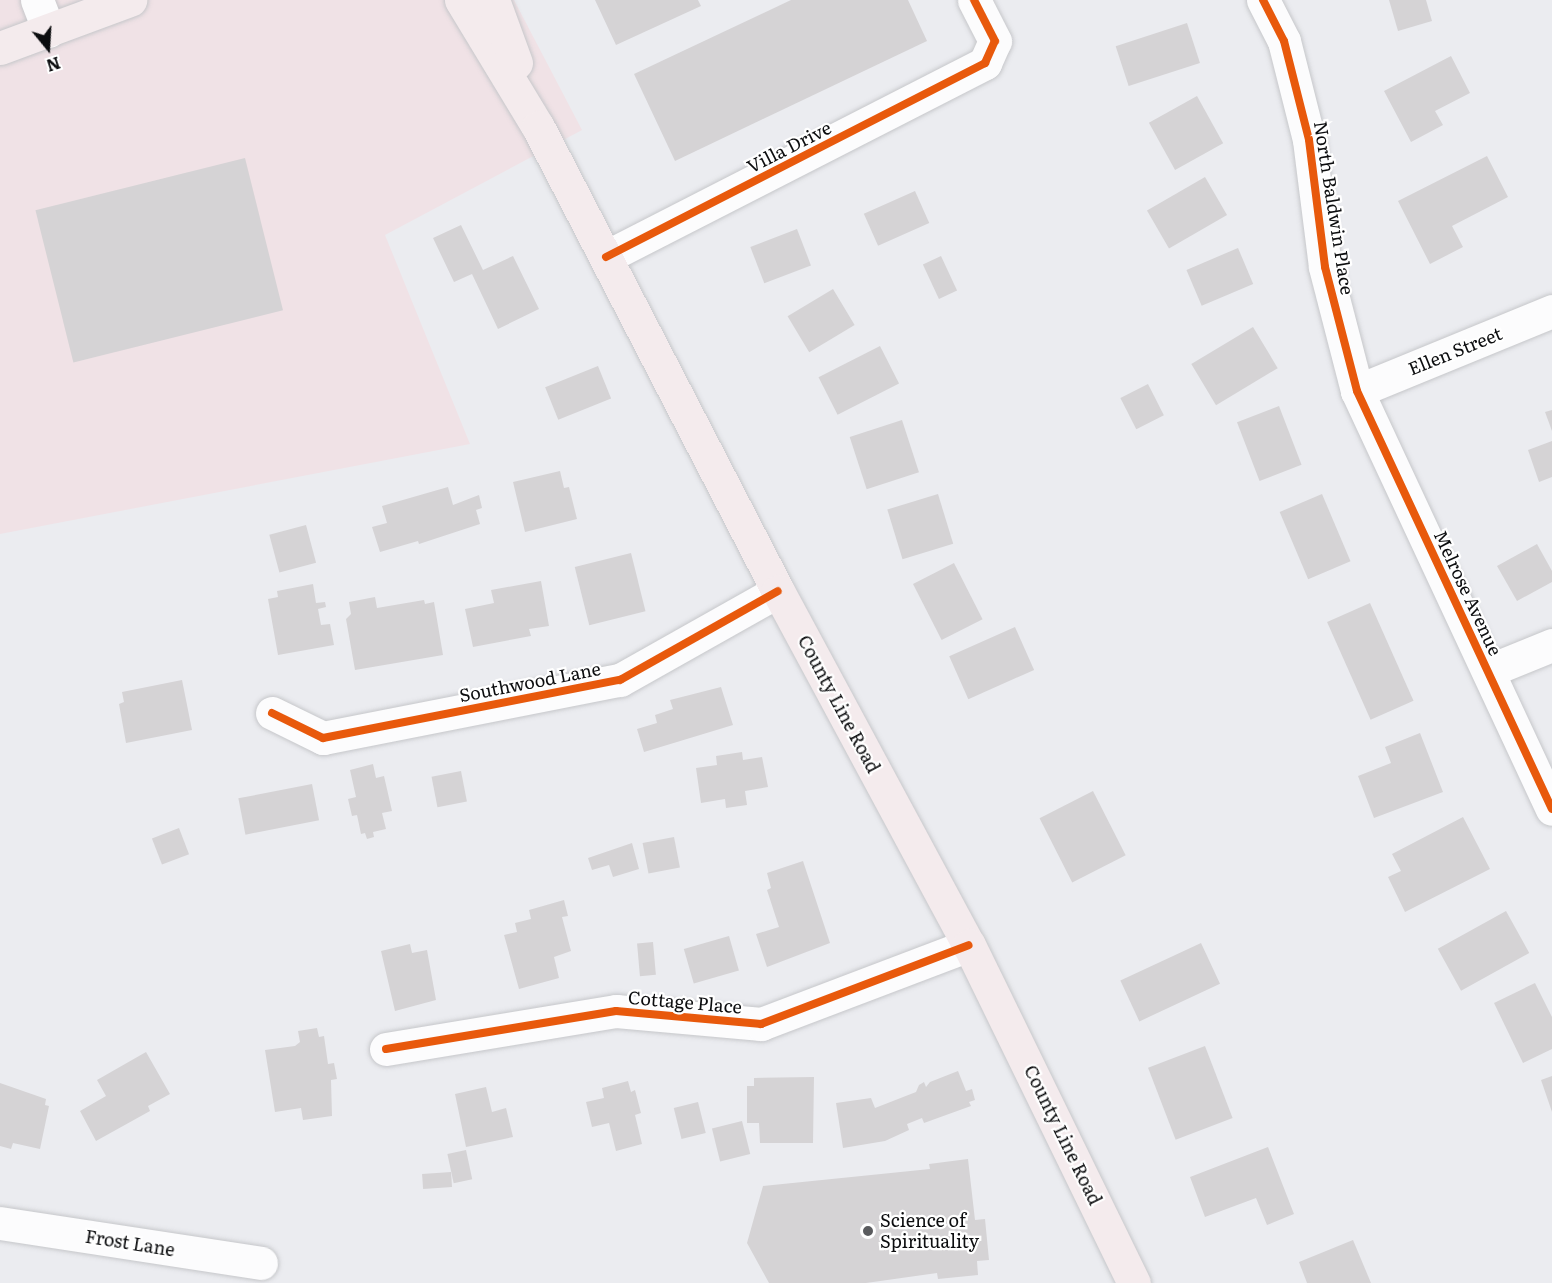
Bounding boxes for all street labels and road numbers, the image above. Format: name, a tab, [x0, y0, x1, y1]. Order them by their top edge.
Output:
street label: Villa Drive	[743, 117, 835, 177]
street label: North Baldwin Place	[1310, 120, 1358, 296]
street label: Ellen Street	[1405, 322, 1505, 380]
street label: Melrose Avenue	[1430, 527, 1506, 659]
street label: County Line Road	[794, 631, 884, 777]
street label: Southwood Lane	[457, 658, 603, 706]
street label: Cottage Place	[627, 986, 743, 1018]
street label: County Line Road	[1020, 1062, 1106, 1208]
street label: Frost Lane	[84, 1225, 176, 1261]

